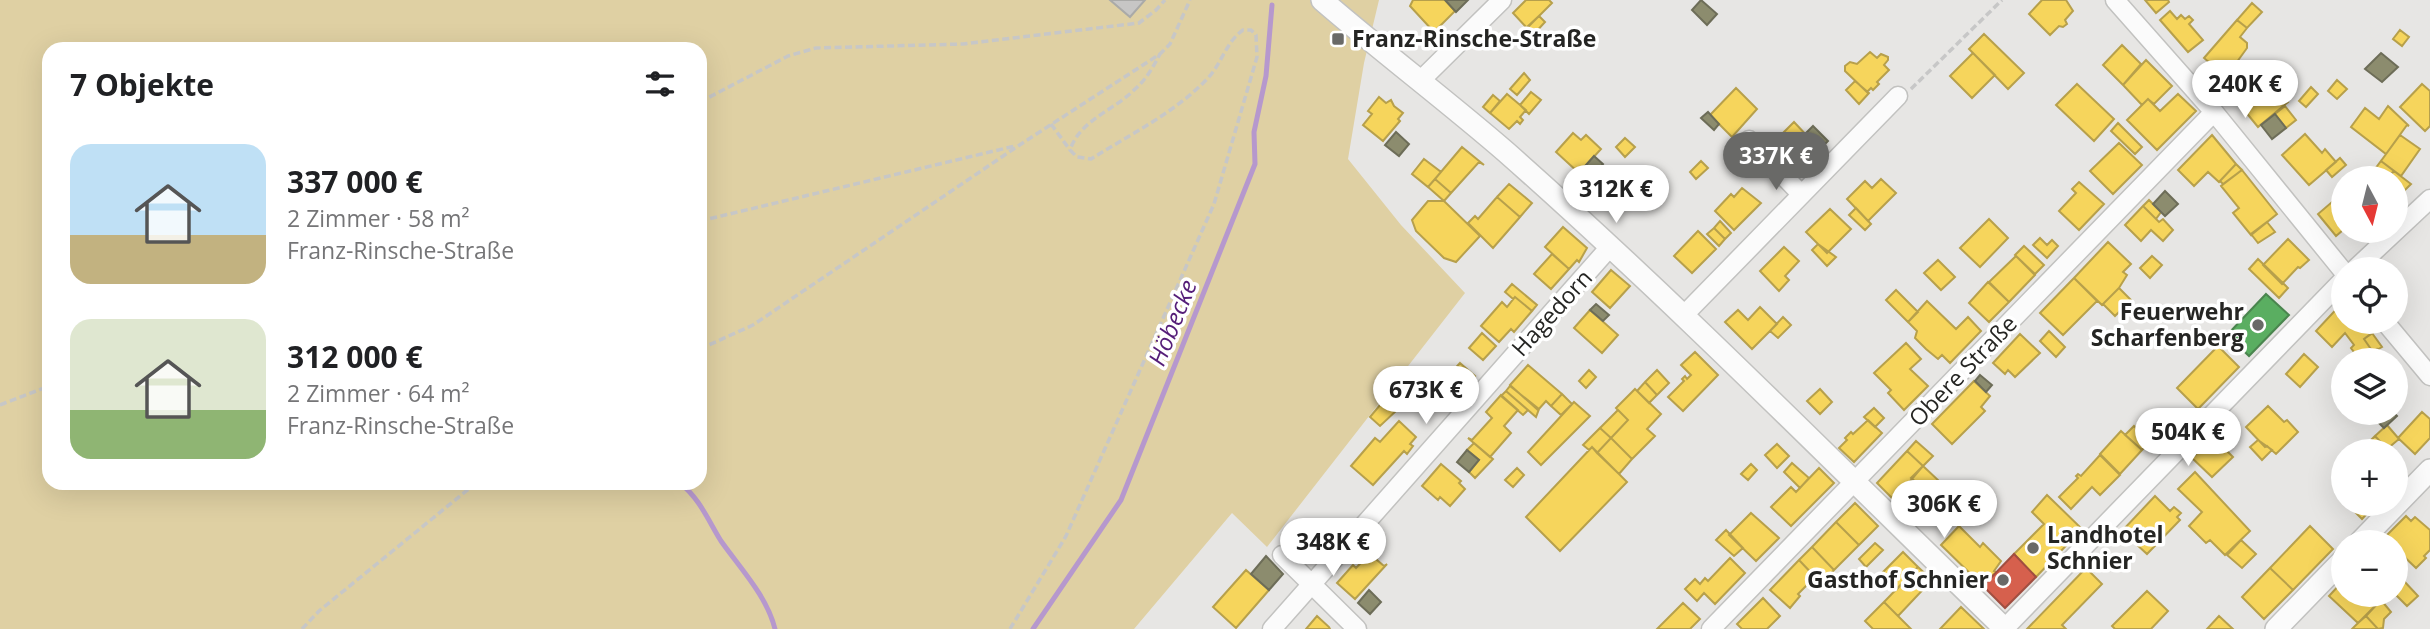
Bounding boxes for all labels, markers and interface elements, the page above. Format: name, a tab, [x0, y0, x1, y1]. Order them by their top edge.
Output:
place label: Franz-Rinsche-Straße	[1352, 22, 1596, 54]
marker: Franz-Rinsche-Straße	[1330, 31, 1346, 47]
pin: 240K €	[2188, 60, 2302, 120]
text: 7 Objekte	[70, 64, 214, 105]
icon: filters	[641, 65, 679, 103]
text: 240K €	[2208, 67, 2282, 99]
pin: 337K €	[1719, 132, 1833, 192]
text: 337K €	[1739, 139, 1813, 171]
text: 337 000 €	[287, 161, 423, 202]
pin: 312K €	[1559, 166, 1673, 225]
north arrow	[2331, 166, 2408, 243]
map controls	[2331, 166, 2408, 607]
icon: home	[126, 172, 210, 256]
text: 312K €	[1579, 172, 1653, 204]
text: 2 Zimmer · 58 m²	[287, 202, 470, 234]
text: Franz-Rinsche-Straße	[287, 234, 514, 266]
button: locate	[2331, 257, 2408, 334]
street label: Hagedorn	[1504, 262, 1599, 363]
water label: Höbecke	[1139, 274, 1204, 370]
place label: Feuerwehr Scharfenberg	[2091, 295, 2244, 353]
street label: Obere Straße	[1901, 308, 2024, 433]
marker: Feuerwehr Scharfenberg	[2250, 317, 2266, 333]
text: 312 000 €	[287, 336, 423, 377]
icon: home	[126, 347, 210, 431]
button: layers	[2331, 348, 2408, 425]
pin: 673K €	[1369, 366, 1483, 426]
text: 673K €	[1389, 373, 1463, 405]
text: 2 Zimmer · 64 m²	[287, 377, 470, 409]
pin: 504K €	[2131, 408, 2245, 468]
text: Franz-Rinsche-Straße	[287, 409, 514, 441]
text: 504K €	[2151, 415, 2225, 447]
button: +	[2331, 439, 2408, 516]
pin: 306K €	[1887, 480, 2001, 540]
text: 306K €	[1907, 487, 1981, 519]
pin: 348K €	[1276, 518, 1390, 578]
place label: Landhotel Schnier	[2047, 518, 2164, 576]
text: 348K €	[1296, 525, 1370, 557]
button: −	[2331, 530, 2408, 607]
marker: Landhotel Schnier	[2025, 540, 2041, 556]
place label: Gasthof Schnier	[1807, 563, 1989, 595]
marker: Gasthof Schnier	[1995, 572, 2011, 588]

